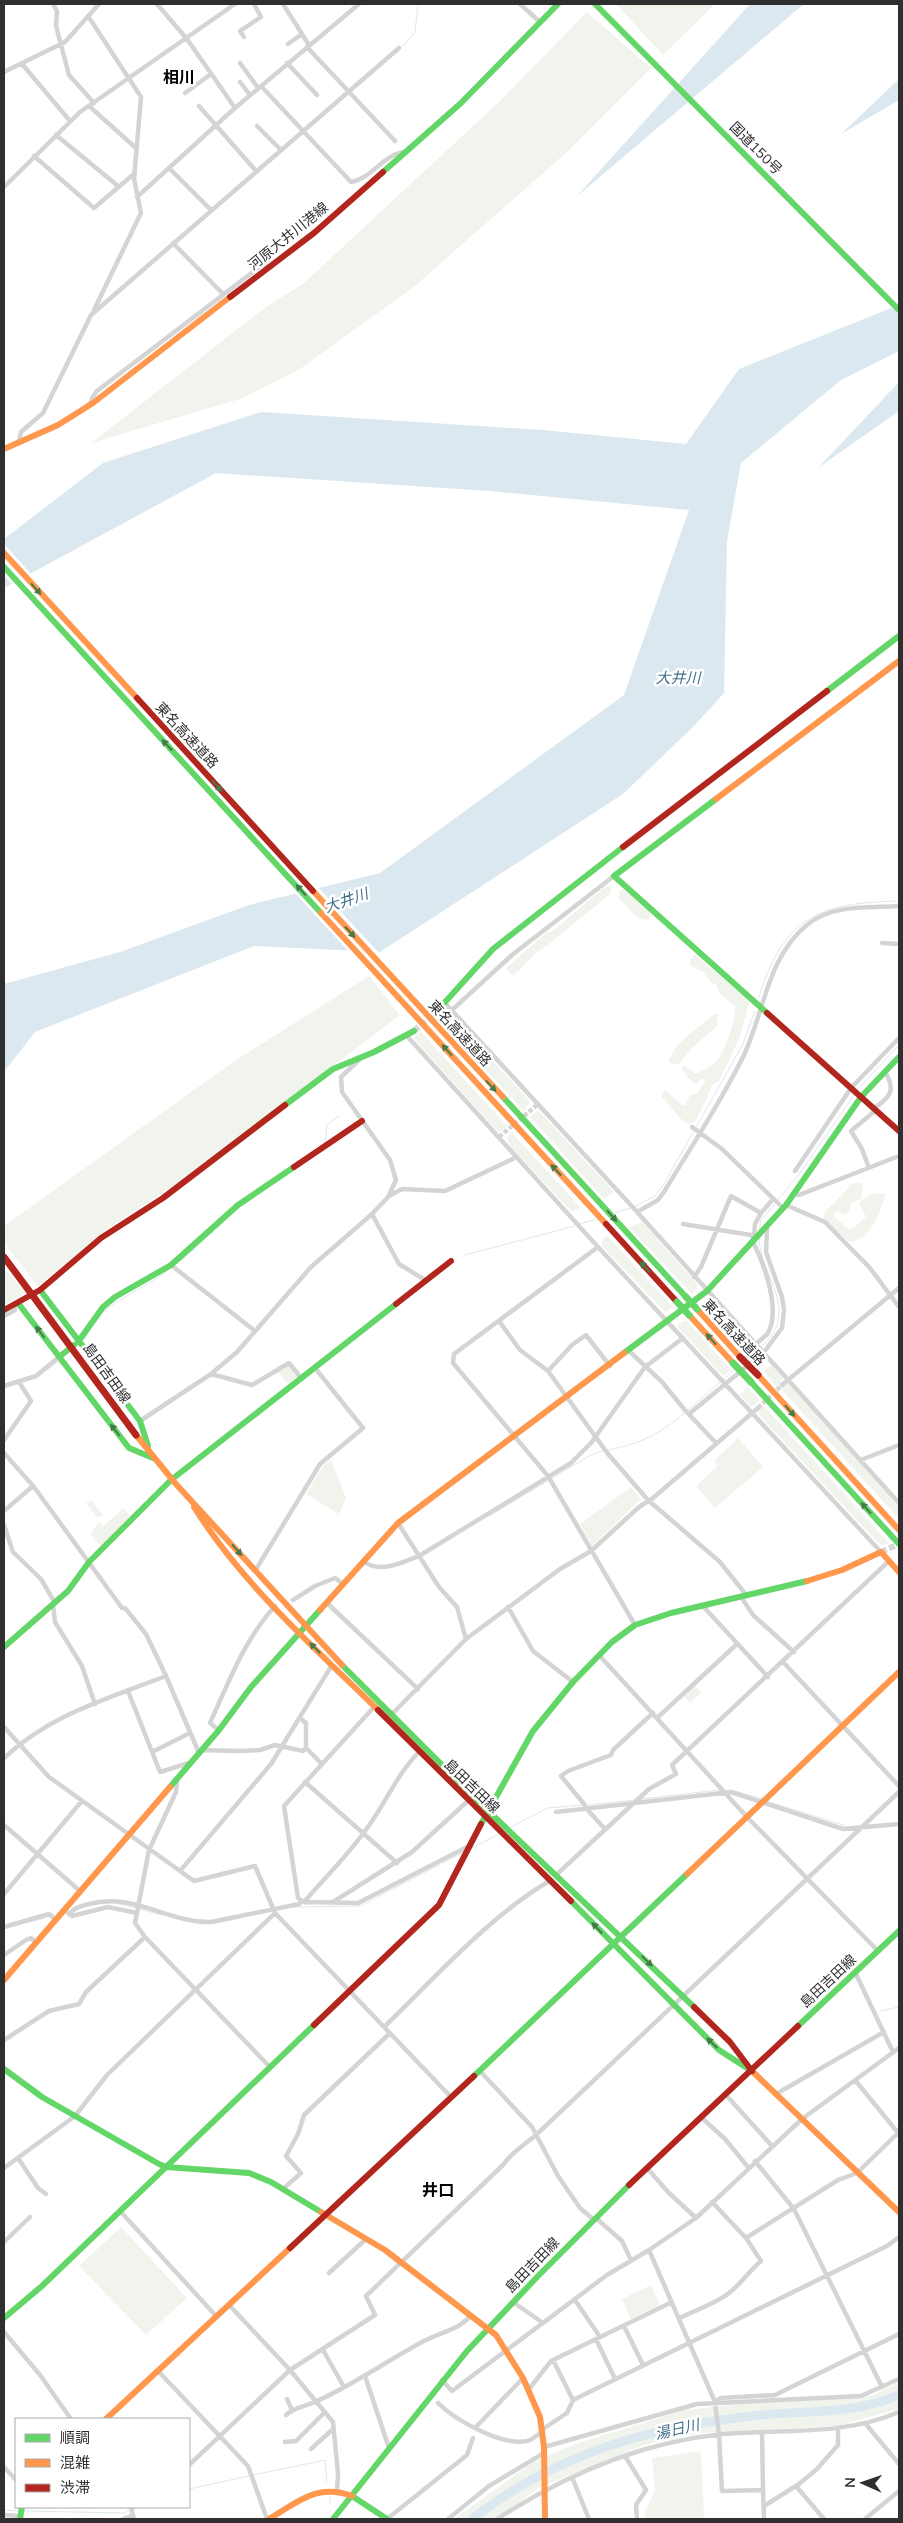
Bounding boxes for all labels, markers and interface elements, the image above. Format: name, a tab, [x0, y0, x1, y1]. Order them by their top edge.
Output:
district label: 相川	[163, 67, 195, 87]
street label: 国道150号	[726, 118, 786, 178]
street label: 河原大井川港線	[244, 198, 332, 274]
one-way arrow	[31, 582, 42, 595]
water label: 大井川	[655, 668, 702, 687]
street label: 東名高速道路	[152, 698, 222, 772]
one-way arrow	[161, 740, 173, 752]
one-way arrow	[211, 780, 223, 792]
water label: 大井川	[322, 883, 372, 916]
one-way arrow	[295, 884, 306, 897]
one-way arrow	[345, 925, 356, 938]
street label: 東名高速道路	[425, 996, 495, 1070]
one-way arrow	[441, 1045, 453, 1057]
one-way arrow	[485, 1079, 497, 1091]
one-way arrow	[551, 1164, 562, 1177]
one-way arrow	[606, 1209, 617, 1222]
one-way arrow	[639, 1261, 651, 1273]
street label: 東名高速道路	[699, 1295, 769, 1369]
one-way arrow	[35, 1325, 45, 1339]
one-way arrow	[705, 1333, 717, 1345]
street label: 島田吉田線	[79, 1339, 135, 1407]
one-way arrow	[785, 1405, 796, 1418]
one-way arrow	[110, 1423, 120, 1437]
one-way arrow	[860, 1502, 872, 1514]
one-way arrow	[231, 1544, 242, 1557]
one-way arrow	[309, 1642, 321, 1654]
street label: 島田吉田線	[441, 1755, 503, 1817]
one-way arrow	[591, 1922, 602, 1935]
street label: 島田吉田線	[796, 1951, 860, 2011]
one-way arrow	[640, 1955, 652, 1967]
one-way arrow	[706, 2037, 718, 2049]
district label: 井口	[422, 2180, 454, 2200]
street label: 島田吉田線	[501, 2234, 563, 2296]
water label: 湯日川	[653, 2414, 703, 2443]
legend	[15, 2418, 190, 2508]
text: 順調	[60, 2428, 90, 2447]
text: 混雑	[60, 2453, 90, 2472]
north arrow	[838, 2458, 888, 2508]
text: N	[841, 2477, 859, 2488]
text: 渋滞	[60, 2478, 90, 2497]

